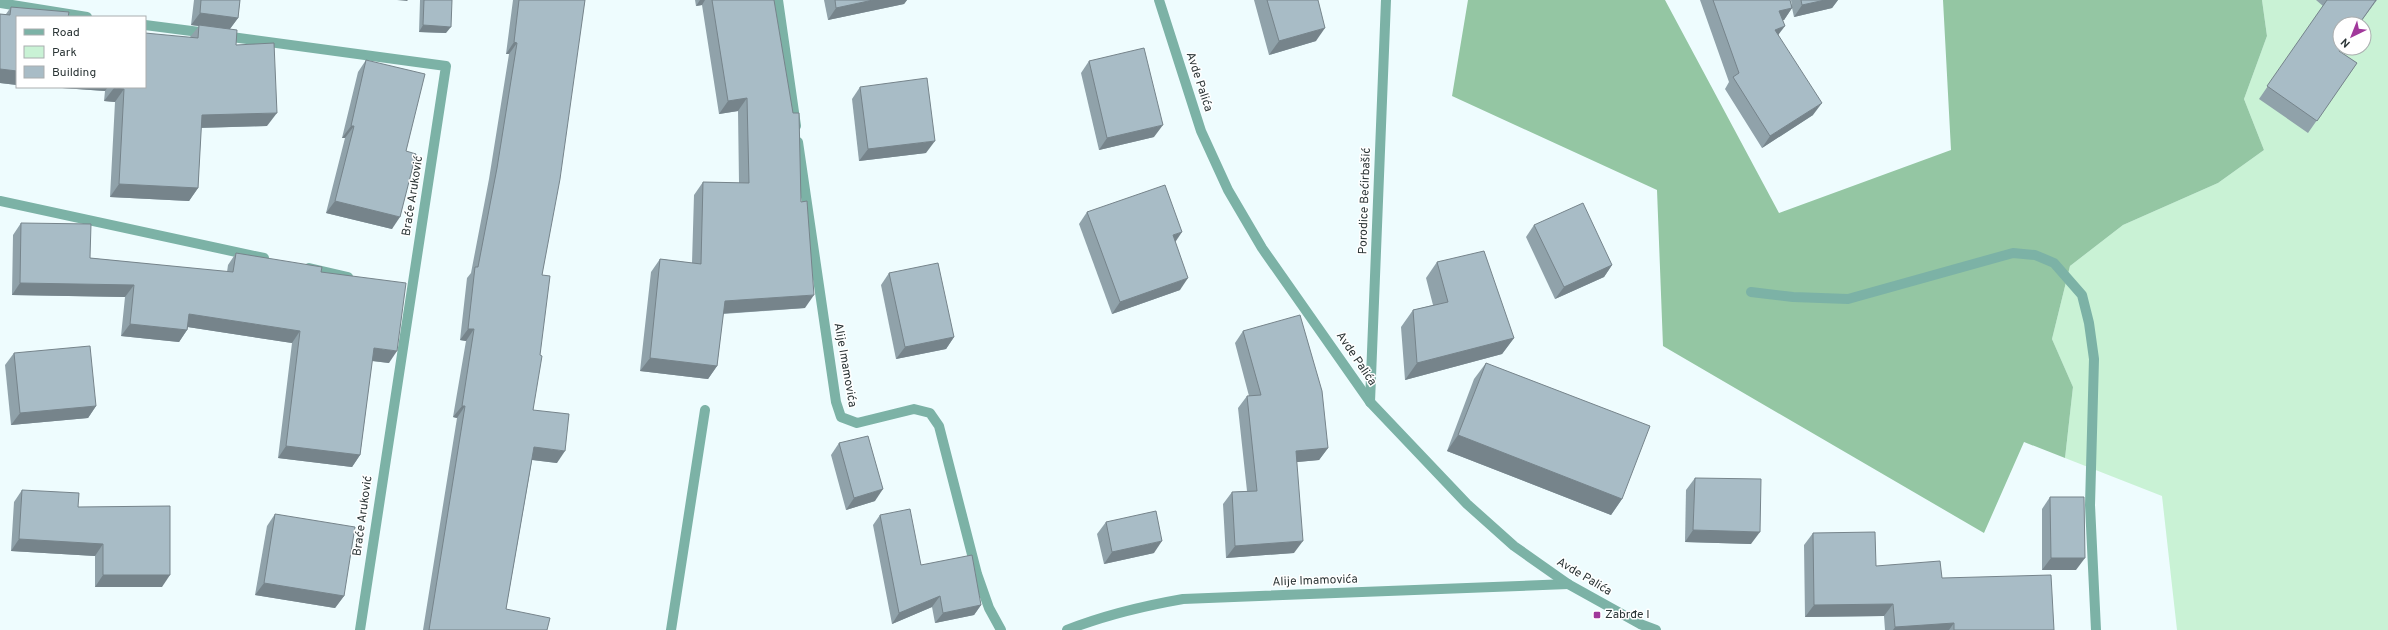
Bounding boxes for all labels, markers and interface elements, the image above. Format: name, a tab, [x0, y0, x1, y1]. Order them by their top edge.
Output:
legend	[16, 16, 146, 88]
north arrow	[2332, 16, 2372, 56]
text: Road	[52, 25, 80, 41]
text: N	[2338, 35, 2354, 50]
text: Park	[52, 45, 77, 61]
street label: Avde Palića	[1182, 50, 1216, 114]
text: Building	[52, 65, 96, 81]
street label: Porodice Bećirbašić	[1355, 147, 1375, 255]
street label: Braće Aruković	[399, 155, 427, 237]
street label: Alije Imamovića	[830, 322, 860, 408]
street label: Avde Palića	[1332, 329, 1380, 389]
street label: Braće Aruković	[349, 475, 377, 557]
street label: Avde Palića	[1553, 554, 1615, 600]
street label: Alije Imamovića	[1272, 572, 1358, 590]
place label: Zabrđe I	[1605, 607, 1650, 623]
marker: Zabrđe I	[1592, 610, 1602, 620]

